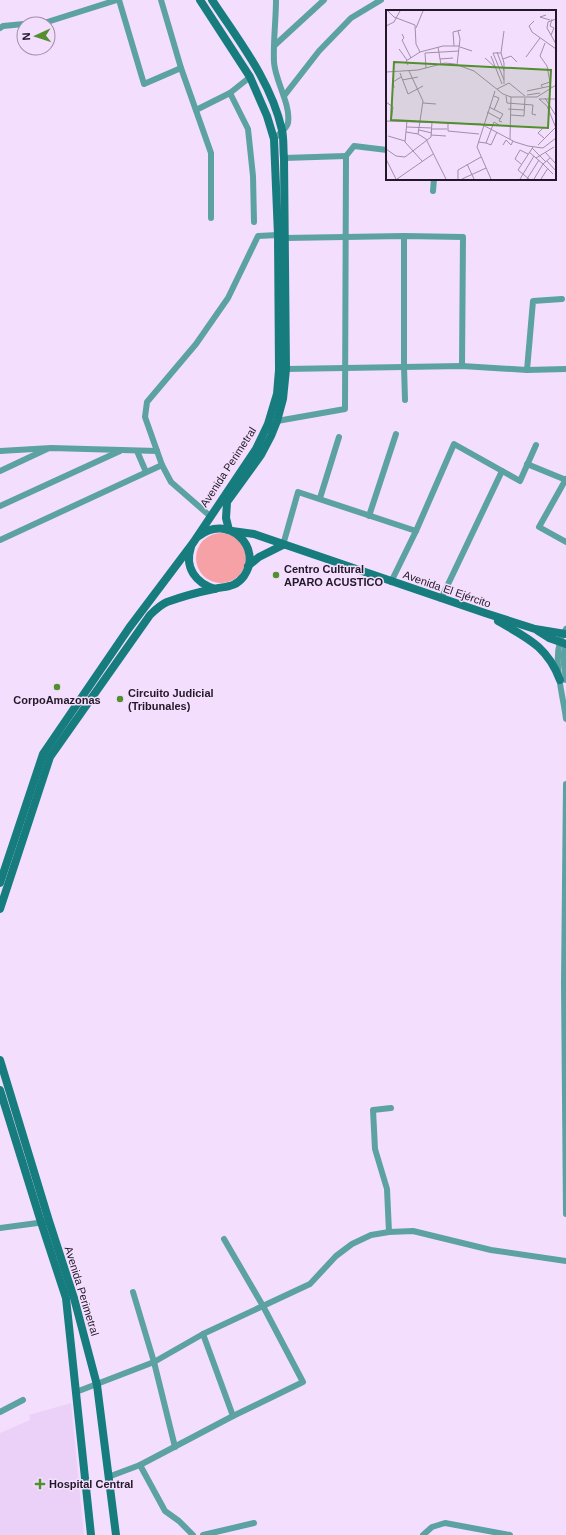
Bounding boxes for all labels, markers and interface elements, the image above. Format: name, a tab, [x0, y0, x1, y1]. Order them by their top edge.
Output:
inset map	[386, 10, 556, 180]
north arrow	[16, 16, 56, 56]
text: N	[20, 32, 32, 41]
street label: Avenida Perimetral	[198, 425, 258, 509]
place label: Centro Cultural APARO ACUSTICO	[284, 563, 383, 588]
street label: Avenida El Ejército	[401, 568, 493, 610]
marker: Centro Cultural APARO ACUSTICO	[271, 570, 281, 580]
marker: CorpoAmazonas	[52, 682, 62, 692]
place label: Circuito Judicial (Tribunales)	[128, 687, 214, 712]
place label: CorpoAmazonas	[13, 694, 101, 706]
marker: Circuito Judicial (Tribunales)	[115, 694, 125, 704]
street label: Avenida Perimetral	[63, 1245, 101, 1337]
marker: Hospital Central	[34, 1478, 46, 1490]
place label: Hospital Central	[49, 1478, 133, 1490]

